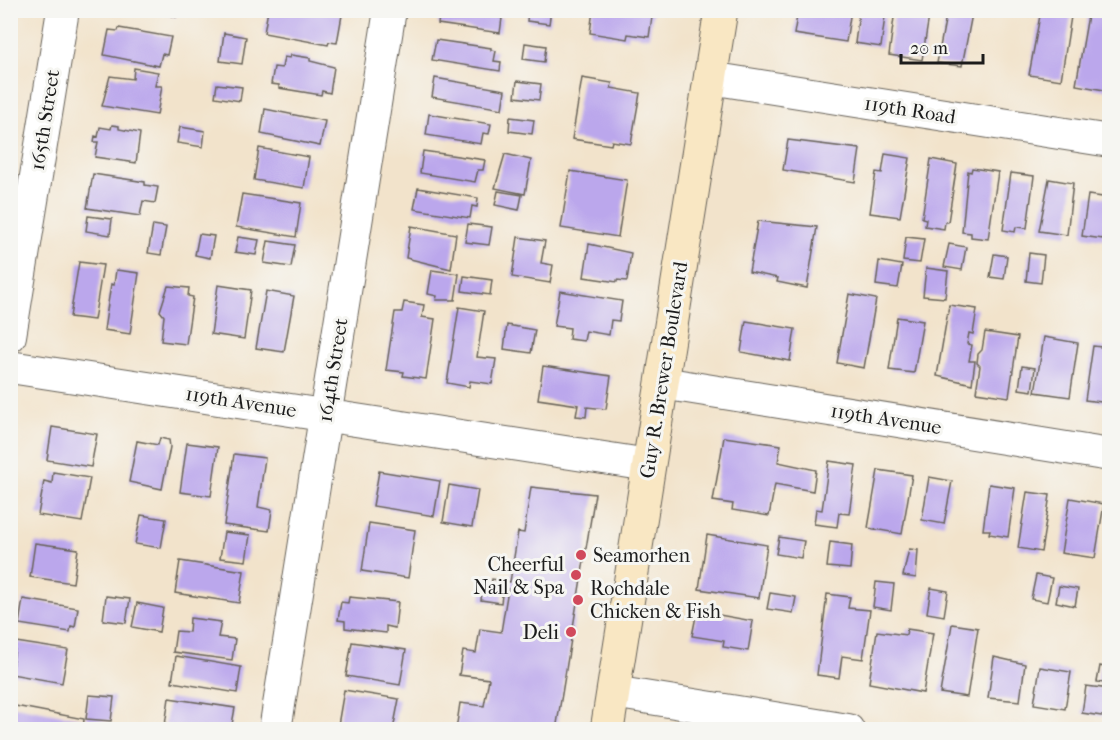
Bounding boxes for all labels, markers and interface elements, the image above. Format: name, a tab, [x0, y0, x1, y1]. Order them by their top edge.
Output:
scale bar	[901, 27, 984, 65]
text: 20 m	[910, 38, 948, 59]
street label: 165th Street	[26, 68, 64, 172]
street label: 119th Road	[863, 91, 958, 129]
street label: Guy R. Brewer Boulevard	[635, 259, 693, 480]
street label: 164th Street	[313, 316, 353, 424]
street label: 119th Avenue	[184, 382, 298, 422]
street label: 119th Avenue	[829, 399, 943, 439]
place label: Seamorhen	[593, 544, 690, 567]
marker: Seamorhen	[574, 548, 588, 562]
place label: Cheerful Nail & Spa	[473, 553, 565, 599]
marker: Cheerful Nail & Spa	[569, 568, 583, 582]
place label: Rochdale Chicken & Fish	[590, 577, 722, 623]
marker: Rochdale Chicken & Fish	[571, 593, 585, 607]
place label: Deli	[522, 621, 559, 644]
marker: Deli	[564, 625, 578, 639]

